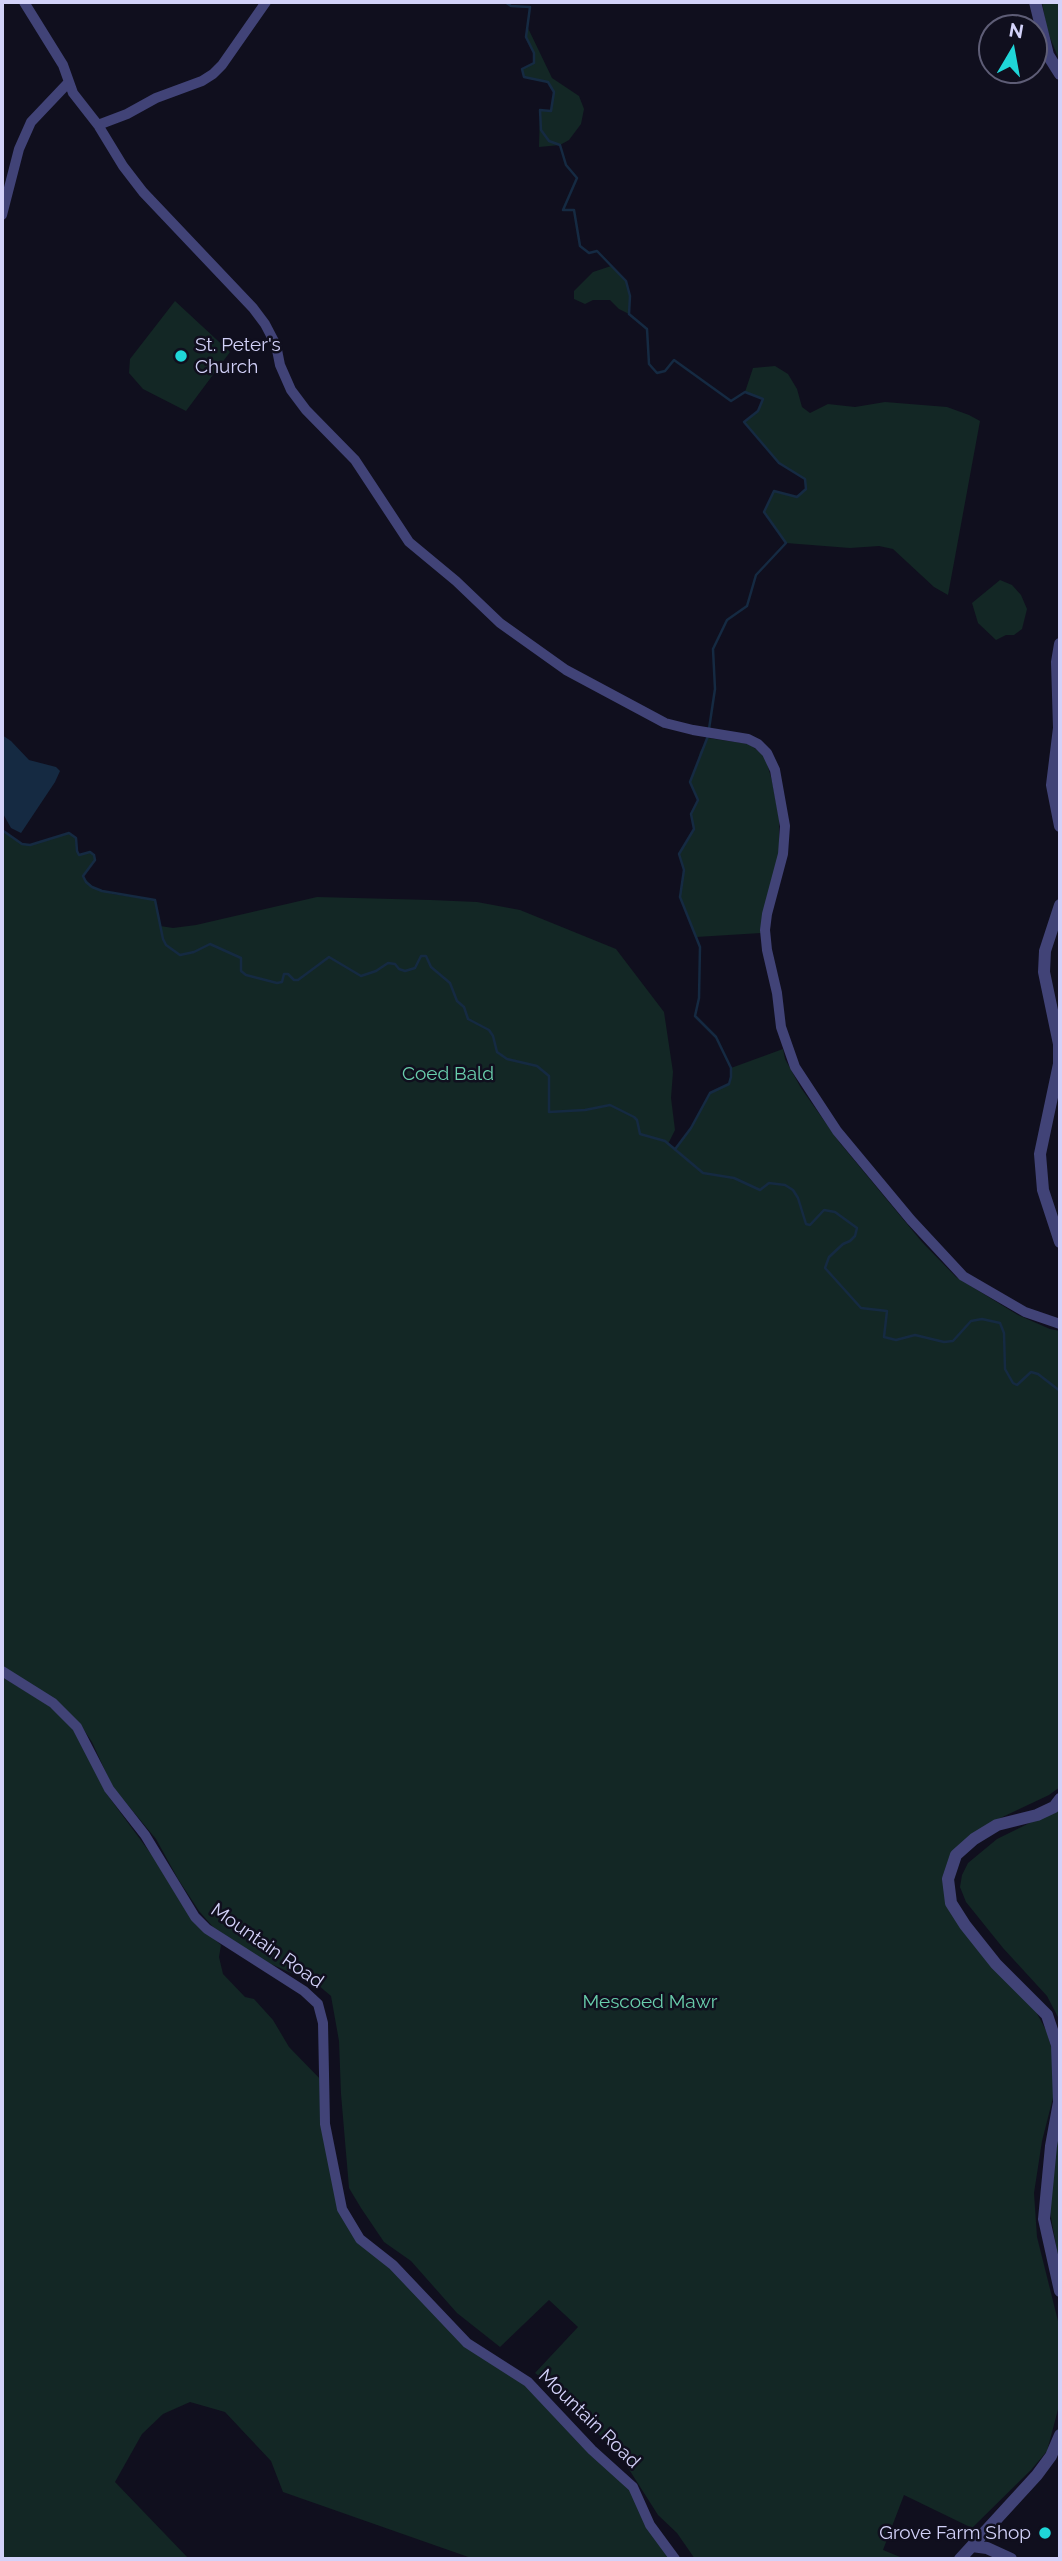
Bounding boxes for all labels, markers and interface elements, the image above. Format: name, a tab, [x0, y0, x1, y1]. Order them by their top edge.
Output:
north arrow	[978, 14, 1048, 84]
text: N	[1007, 18, 1025, 42]
place label: St. Peter's Church	[195, 334, 281, 378]
marker: St. Peter's Church	[173, 348, 189, 364]
park label: Coed Bald	[402, 1063, 494, 1085]
street label: Mountain Road	[206, 1899, 328, 1993]
park label: Mescoed Mawr	[582, 1991, 718, 2013]
street label: Mountain Road	[533, 2365, 645, 2473]
place label: Grove Farm Shop	[879, 2522, 1031, 2544]
marker: Grove Farm Shop	[1037, 2525, 1053, 2541]

